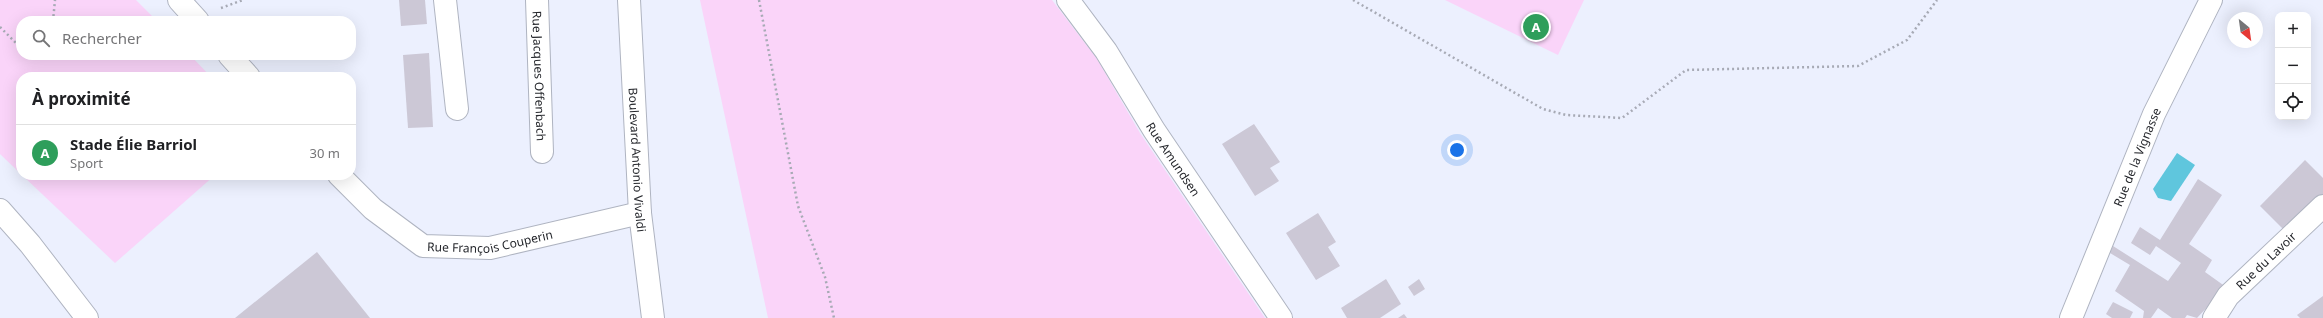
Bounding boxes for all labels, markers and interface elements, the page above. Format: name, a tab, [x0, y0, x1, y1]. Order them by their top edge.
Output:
street label: Rue Jacques Offenbach	[529, 11, 550, 141]
pin: A	[1523, 12, 1549, 42]
north arrow	[2227, 12, 2263, 48]
map controls	[2275, 12, 2311, 120]
button: +	[2275, 12, 2311, 48]
search box	[16, 16, 356, 60]
icon: search	[30, 27, 52, 49]
text: Rechercher	[62, 28, 142, 48]
button: −	[2275, 48, 2311, 84]
button: locate	[2275, 84, 2311, 120]
text: À proximité	[32, 87, 131, 110]
street label: Boulevard Antonio Vivaldi	[625, 87, 651, 233]
street label: Rue de la Vignasse	[2109, 104, 2165, 209]
street label: Rue Amundsen	[1143, 119, 1205, 199]
text: Stade Élie Barriol	[70, 134, 197, 154]
your location	[1447, 140, 1467, 160]
text: A	[41, 144, 50, 162]
text: 30 m	[310, 144, 340, 162]
text: Sport	[70, 154, 103, 172]
street label: Rue François Couperin	[427, 225, 554, 257]
street label: Rue du Lavoir	[2232, 228, 2300, 293]

